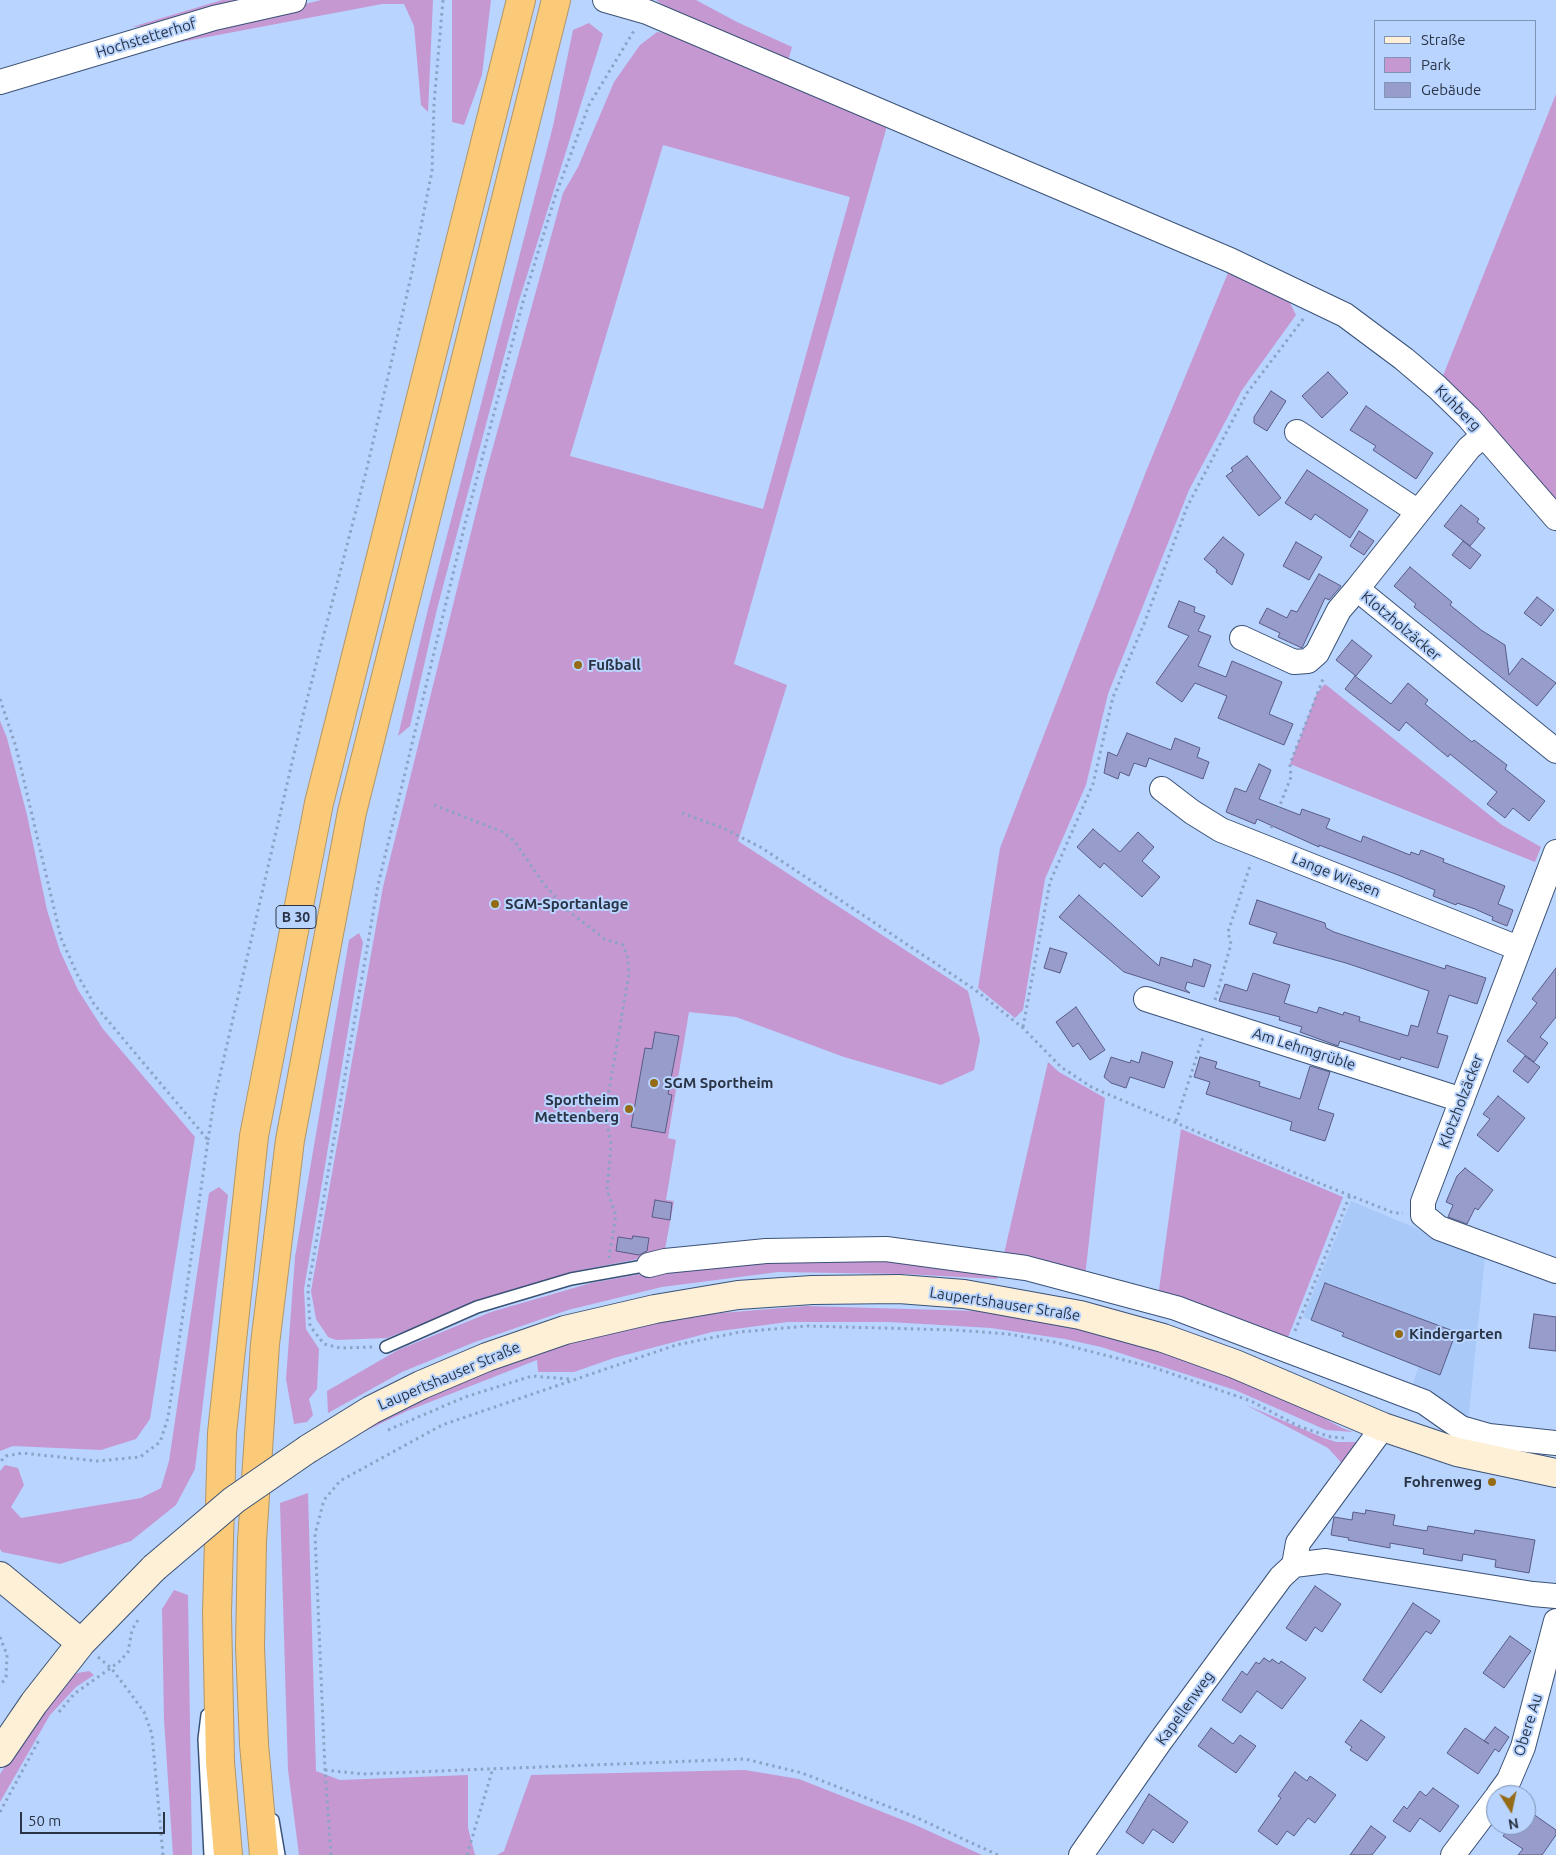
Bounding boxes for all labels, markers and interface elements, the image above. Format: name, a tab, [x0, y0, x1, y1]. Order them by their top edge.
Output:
street label: Hochstetterhof	[94, 14, 198, 62]
legend	[1374, 20, 1536, 110]
text: Straße	[1421, 31, 1465, 48]
text: Park	[1421, 56, 1451, 73]
text: Gebäude	[1421, 81, 1481, 98]
street label: Kuhberg	[1431, 381, 1485, 435]
street label: Klotzholzäcker	[1357, 587, 1445, 665]
place label: Fußball	[588, 656, 641, 674]
marker: Fußball	[572, 659, 584, 671]
street label: Lange Wiesen	[1289, 849, 1383, 901]
place label: SGM-Sportanlage	[505, 895, 628, 913]
marker: SGM-Sportanlage	[489, 898, 501, 910]
road number: B 30	[276, 906, 316, 929]
street label: Am Lehmgrüble	[1250, 1024, 1358, 1074]
street label: Klotzholzäcker	[1435, 1052, 1487, 1150]
place label: SGM Sportheim	[664, 1074, 773, 1092]
marker: SGM Sportheim	[648, 1077, 660, 1089]
place label: Sportheim Mettenberg	[534, 1091, 619, 1126]
marker: Sportheim Mettenberg	[623, 1103, 635, 1115]
street label: Laupertshauser Straße	[928, 1283, 1082, 1325]
place label: Kindergarten	[1409, 1325, 1503, 1343]
marker: Kindergarten	[1393, 1328, 1405, 1340]
street label: Laupertshauser Straße	[375, 1338, 523, 1414]
place label: Fohrenweg	[1403, 1473, 1482, 1491]
marker: Fohrenweg	[1486, 1476, 1498, 1488]
street label: Kapellenweg	[1152, 1667, 1218, 1749]
street label: Obere Au	[1510, 1692, 1546, 1758]
north arrow	[1486, 1785, 1536, 1835]
scale bar	[22, 1802, 168, 1834]
text: 50 m	[28, 1812, 61, 1829]
text: N	[1507, 1815, 1520, 1833]

